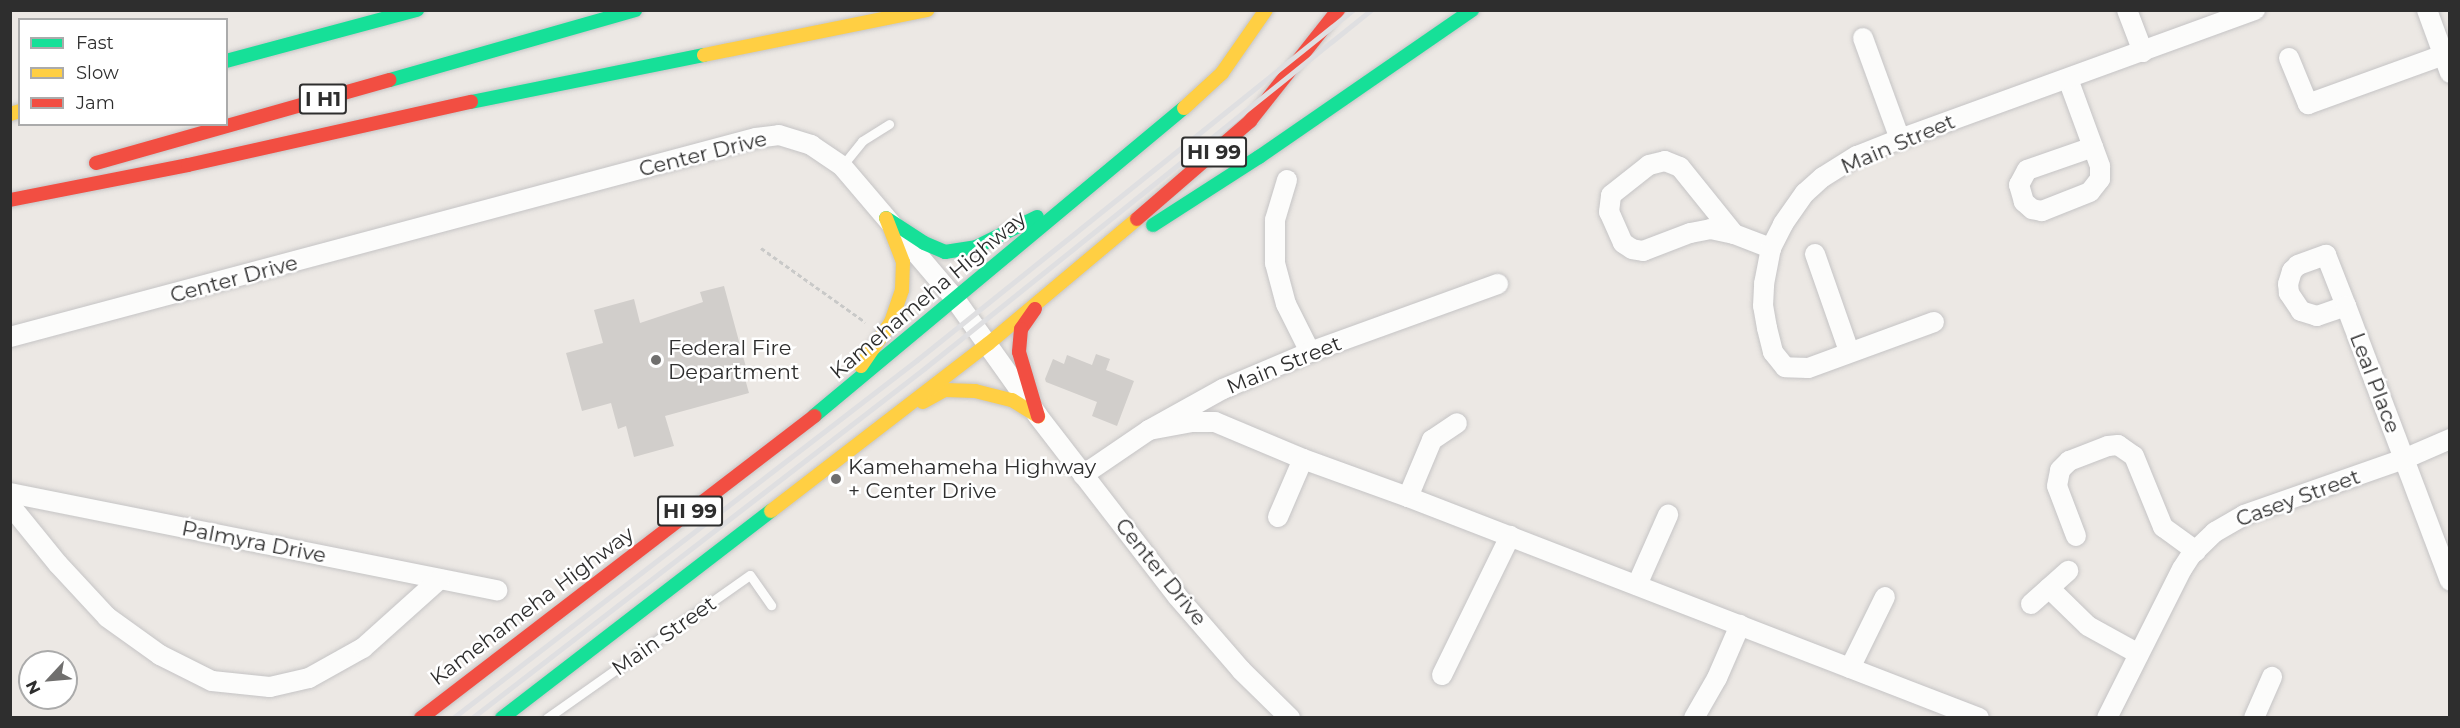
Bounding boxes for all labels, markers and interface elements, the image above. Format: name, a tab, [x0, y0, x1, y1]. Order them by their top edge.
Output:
legend	[18, 18, 228, 126]
text: Fast	[76, 32, 114, 54]
text: Slow	[76, 62, 119, 84]
road number: I H1	[298, 82, 348, 116]
text: Jam	[76, 92, 115, 114]
street label: Main Street	[1837, 109, 1959, 179]
street label: Center Drive	[636, 126, 770, 182]
road number: HI 99	[1181, 135, 1247, 169]
street label: Kamehameha Highway	[825, 206, 1031, 384]
street label: Center Drive	[167, 250, 301, 308]
street label: Leal Place	[2344, 329, 2406, 437]
street label: Main Street	[1223, 331, 1345, 399]
place label: Federal Fire Department	[668, 335, 800, 385]
marker: Federal Fire Department	[649, 353, 663, 367]
place label: Kamehameha Highway + Center Drive	[848, 454, 1096, 504]
street label: Casey Street	[2232, 464, 2364, 532]
marker: Kamehameha Highway + Center Drive	[829, 472, 843, 486]
road number: HI 99	[657, 494, 723, 528]
street label: Center Drive	[1110, 513, 1212, 631]
street label: Palmyra Drive	[180, 516, 328, 568]
street label: Kamehameha Highway	[425, 521, 639, 691]
street label: Main Street	[607, 591, 721, 681]
north arrow	[18, 650, 78, 710]
text: N	[22, 677, 45, 697]

